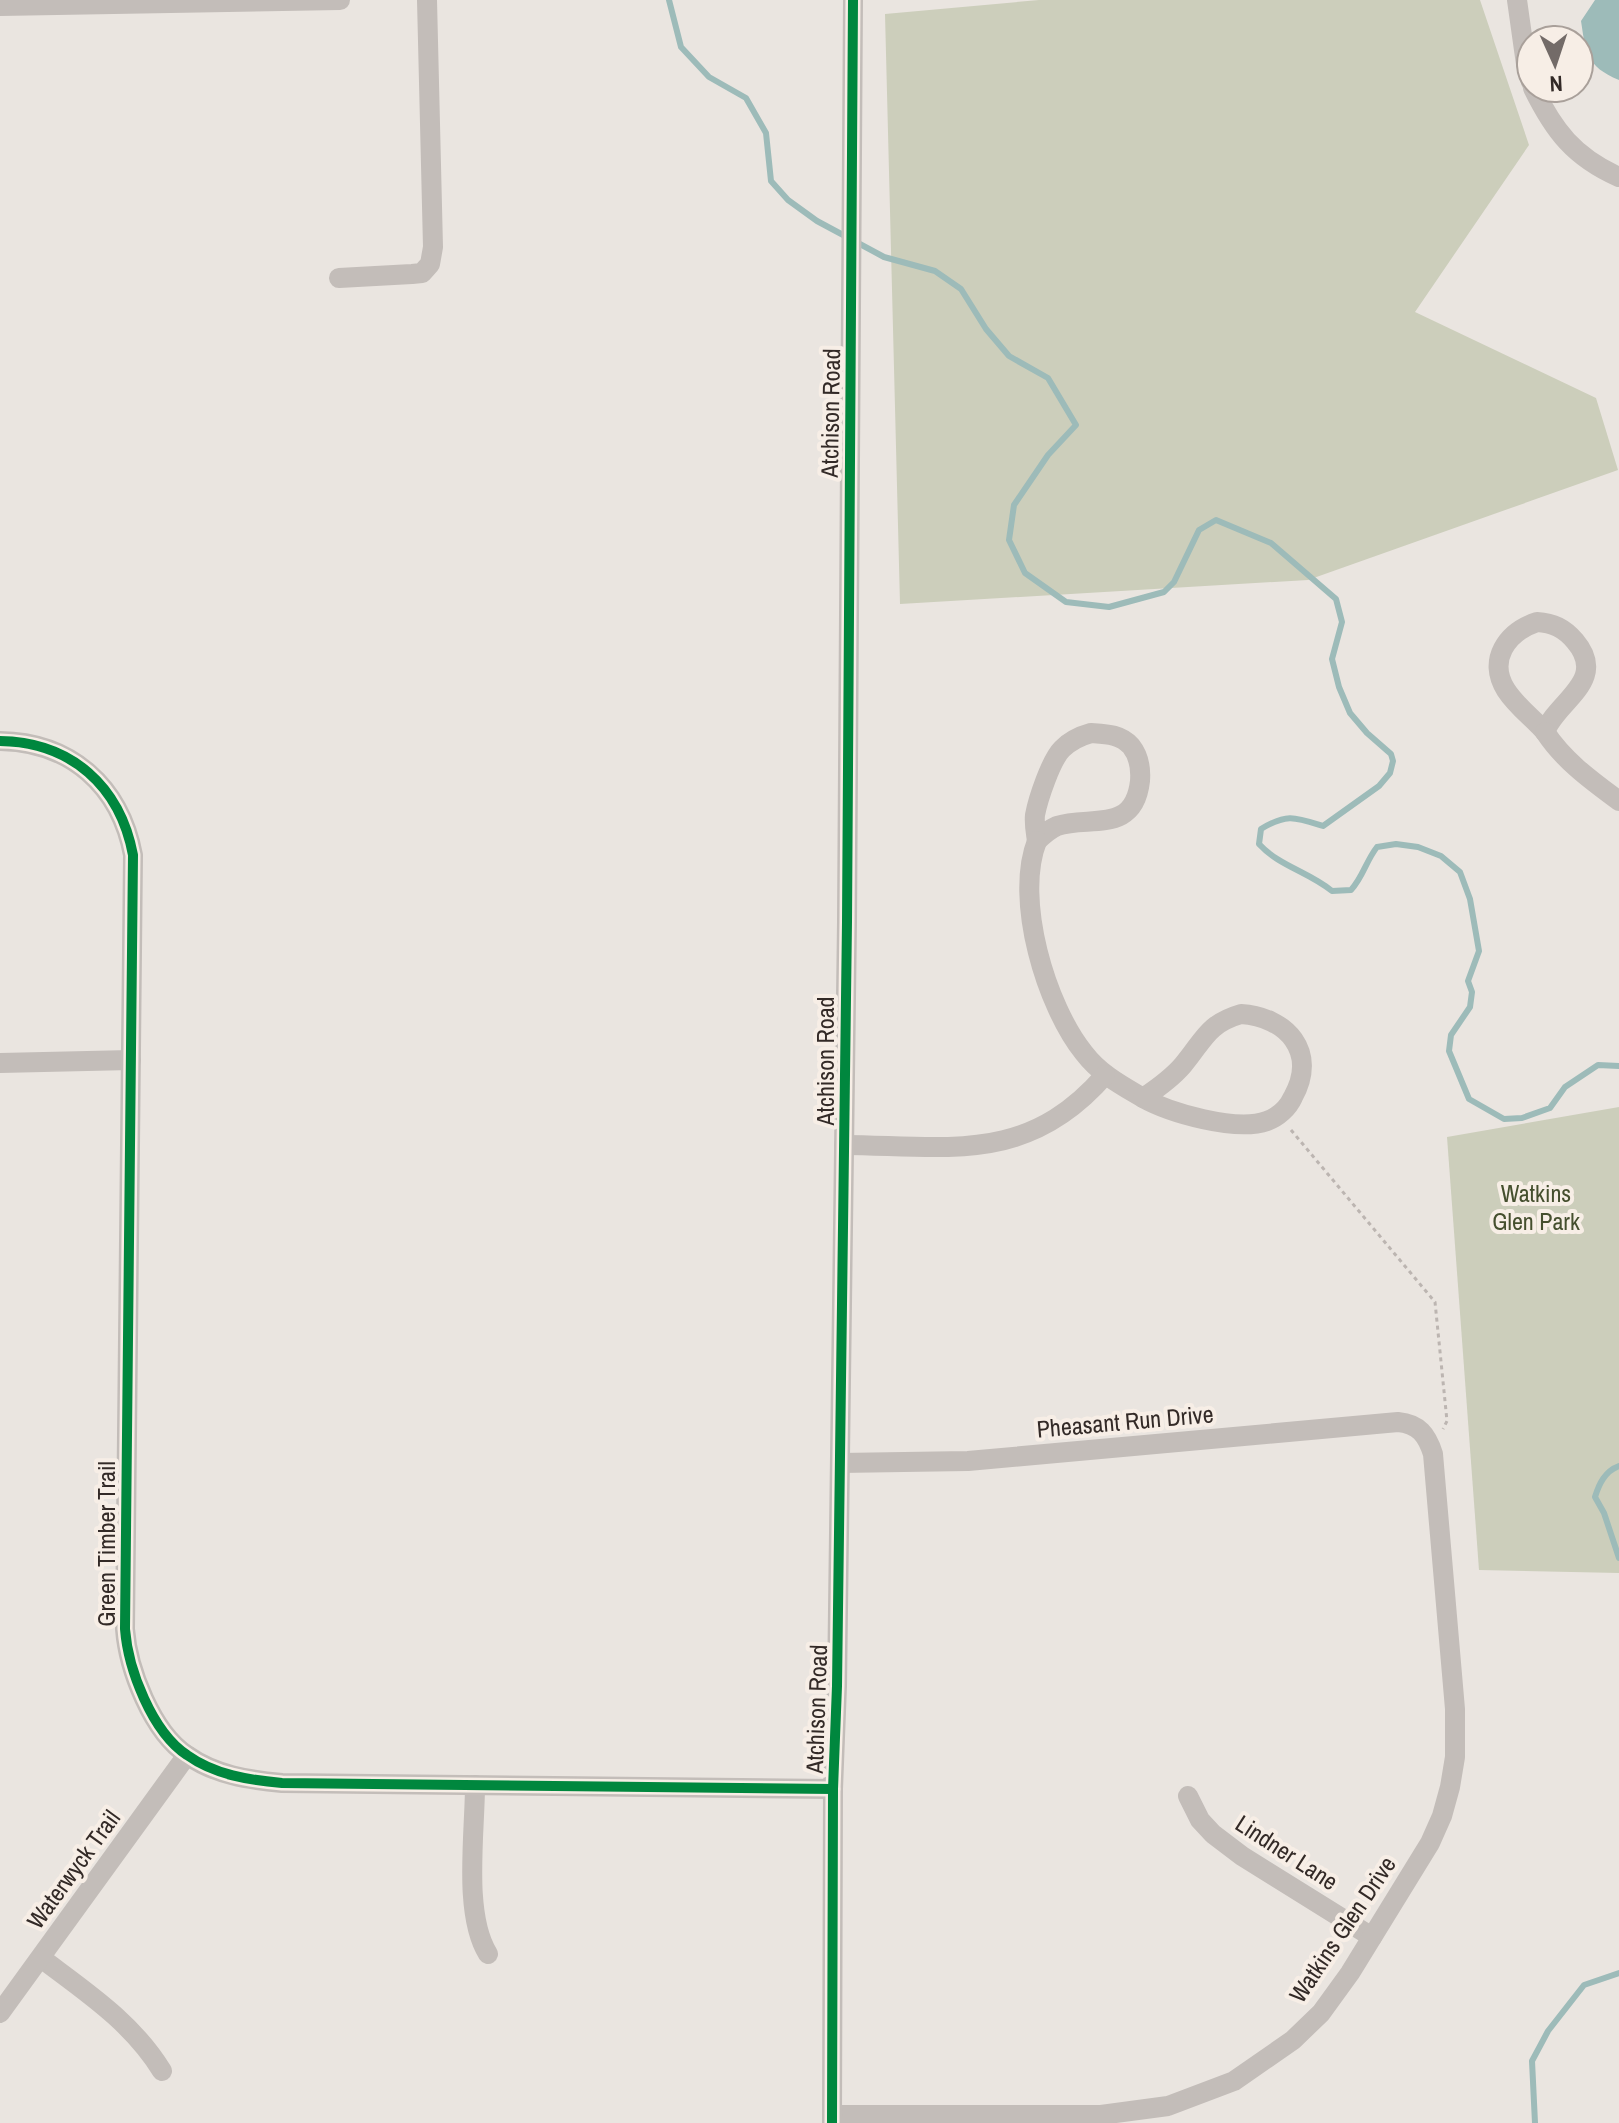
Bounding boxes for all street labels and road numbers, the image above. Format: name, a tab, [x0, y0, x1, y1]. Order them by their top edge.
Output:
street label: Atchison Road	[813, 348, 847, 479]
street label: Atchison Road	[809, 996, 841, 1127]
street label: Pheasant Run Drive	[1035, 1397, 1215, 1445]
street label: Green Timber Trail	[90, 1461, 122, 1627]
street label: Atchison Road	[798, 1644, 834, 1775]
street label: Waterwyck Trail	[19, 1803, 127, 1935]
street label: Lindner Lane	[1230, 1807, 1344, 1897]
street label: Watkins Glen Drive	[1281, 1850, 1403, 2008]

